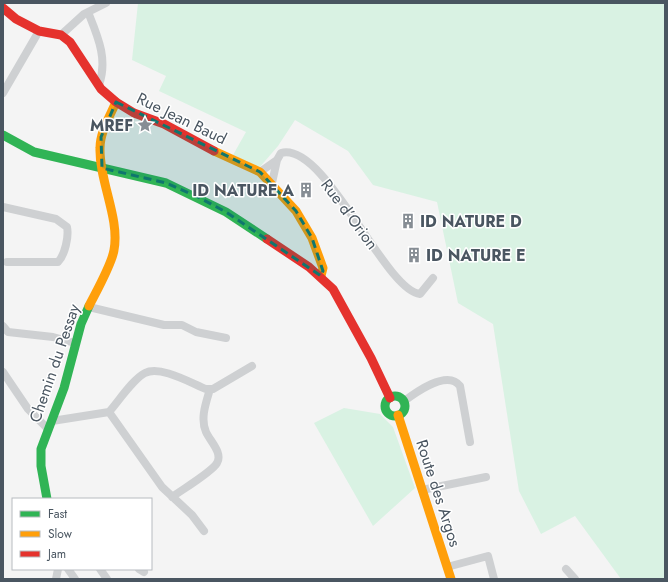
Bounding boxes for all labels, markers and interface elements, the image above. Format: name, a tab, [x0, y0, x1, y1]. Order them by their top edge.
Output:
street label: Rue Jean Baud	[133, 87, 231, 150]
place label: MREF	[90, 114, 133, 137]
place icon: MREF	[136, 116, 154, 134]
street label: Rue d’Orion	[315, 174, 384, 254]
place label: ID NATURE A	[192, 179, 294, 202]
building icon: ID NATURE A	[297, 181, 315, 199]
place label: ID NATURE D	[420, 210, 522, 233]
building icon: ID NATURE D	[399, 212, 417, 230]
place label: ID NATURE E	[426, 244, 526, 267]
building icon: ID NATURE E	[405, 246, 423, 264]
street label: Chemin du Pessay	[23, 300, 86, 425]
street label: Route des Argos	[410, 436, 467, 550]
legend	[12, 498, 152, 570]
text: Fast	[48, 505, 67, 523]
text: Slow	[48, 525, 73, 543]
text: Jam	[46, 545, 66, 563]

